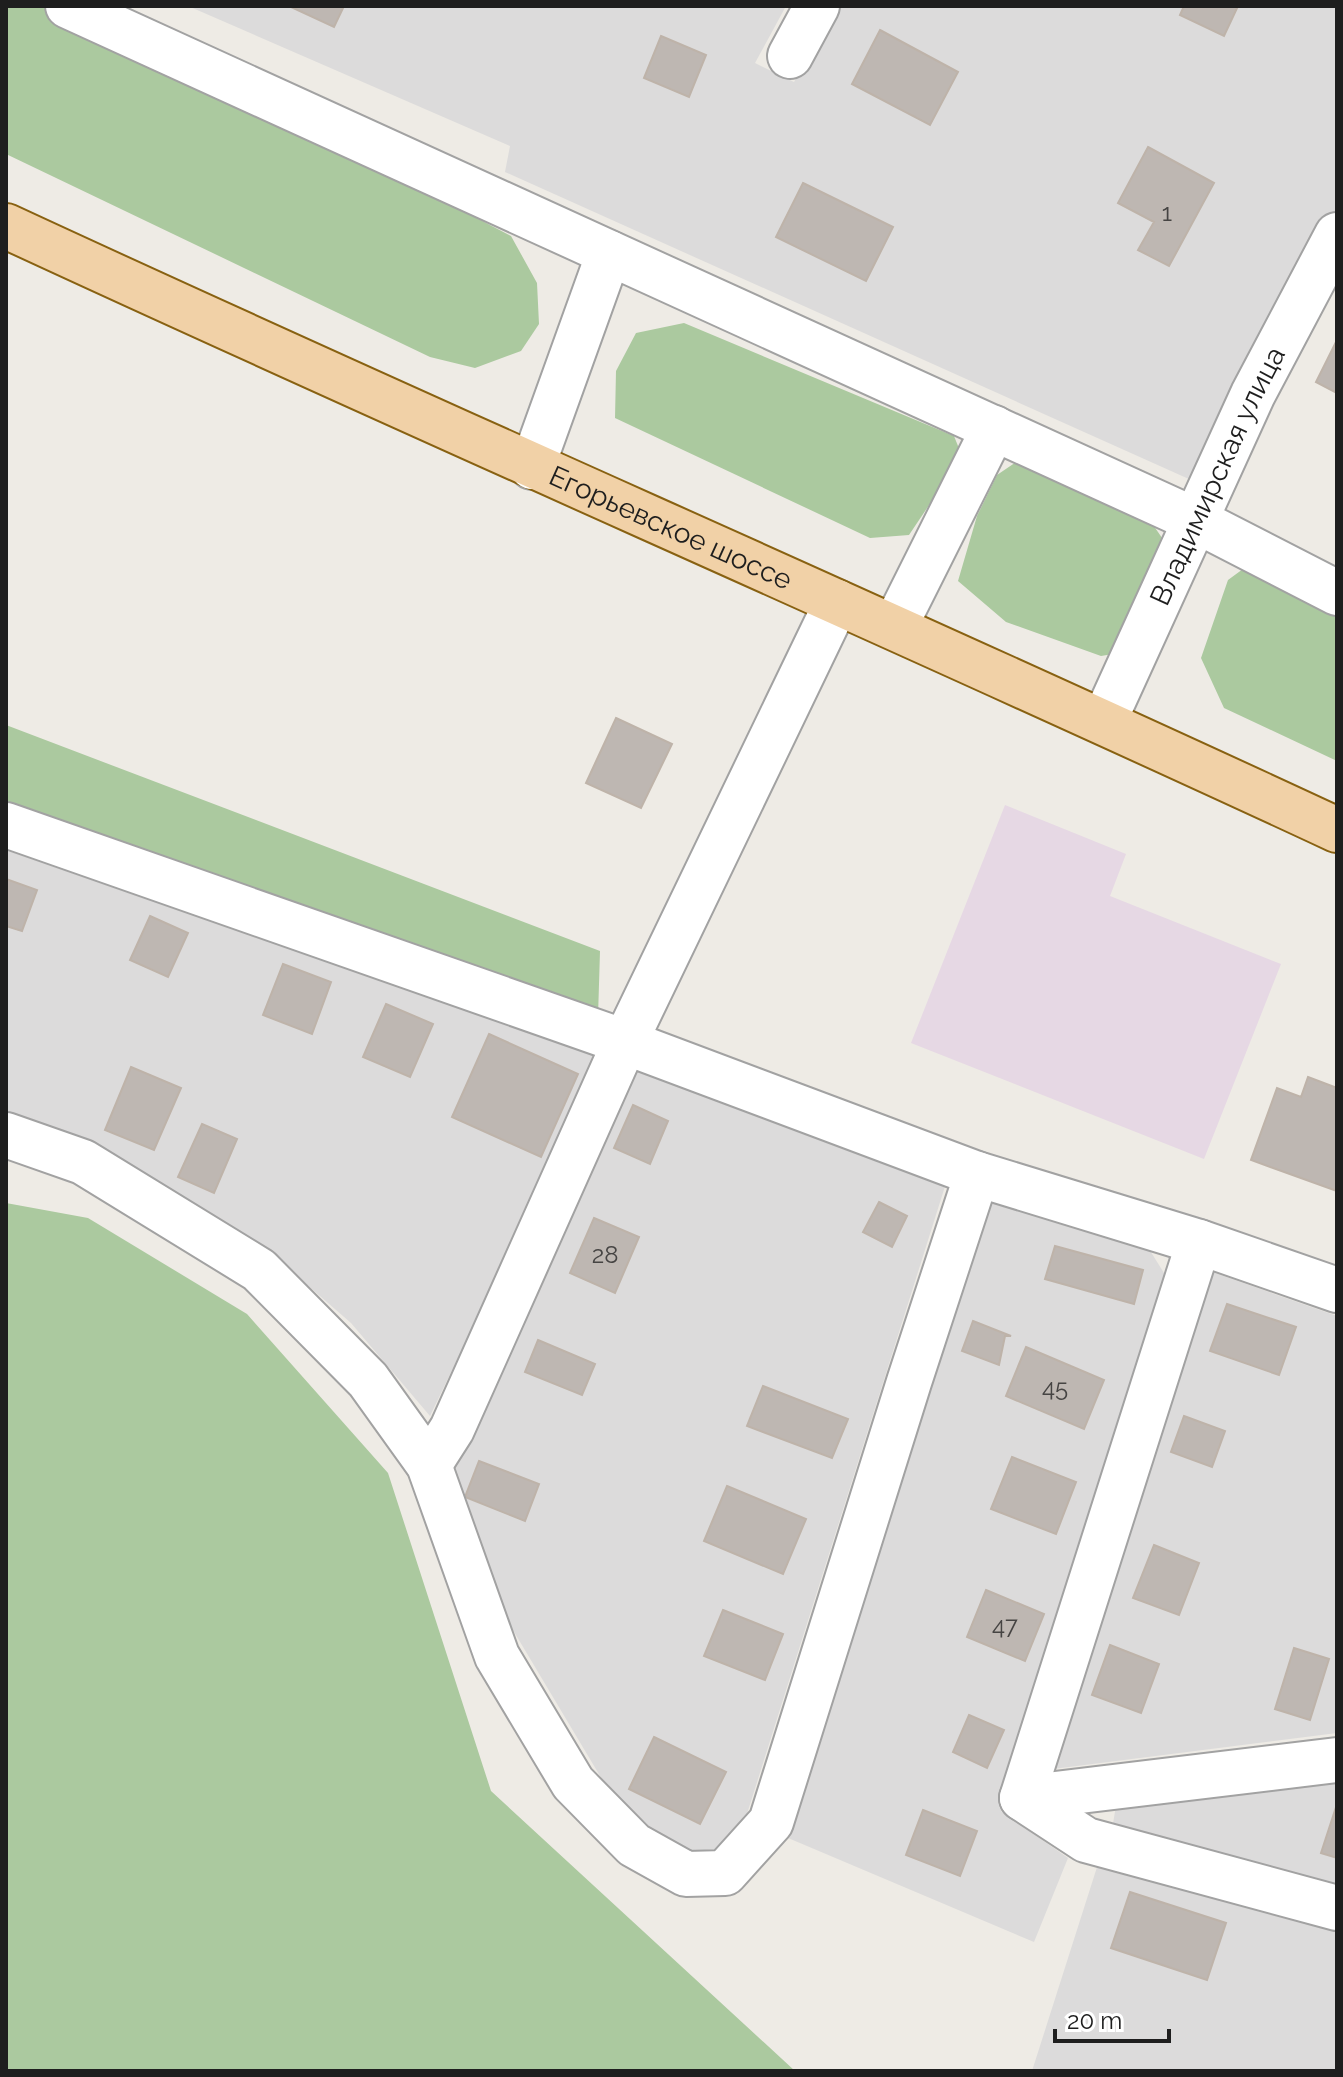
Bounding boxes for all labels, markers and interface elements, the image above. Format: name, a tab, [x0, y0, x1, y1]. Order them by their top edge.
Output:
house number: 1	[1162, 198, 1172, 227]
street label: Владимирская улица	[1143, 341, 1292, 610]
street label: Егорьевское шоссе	[544, 459, 797, 597]
house number: 28	[592, 1240, 618, 1269]
house number: 45	[1042, 1373, 1068, 1402]
house number: 47	[992, 1611, 1018, 1640]
scale bar	[1055, 1993, 1169, 2043]
text: 20 m	[1067, 2006, 1122, 2035]

